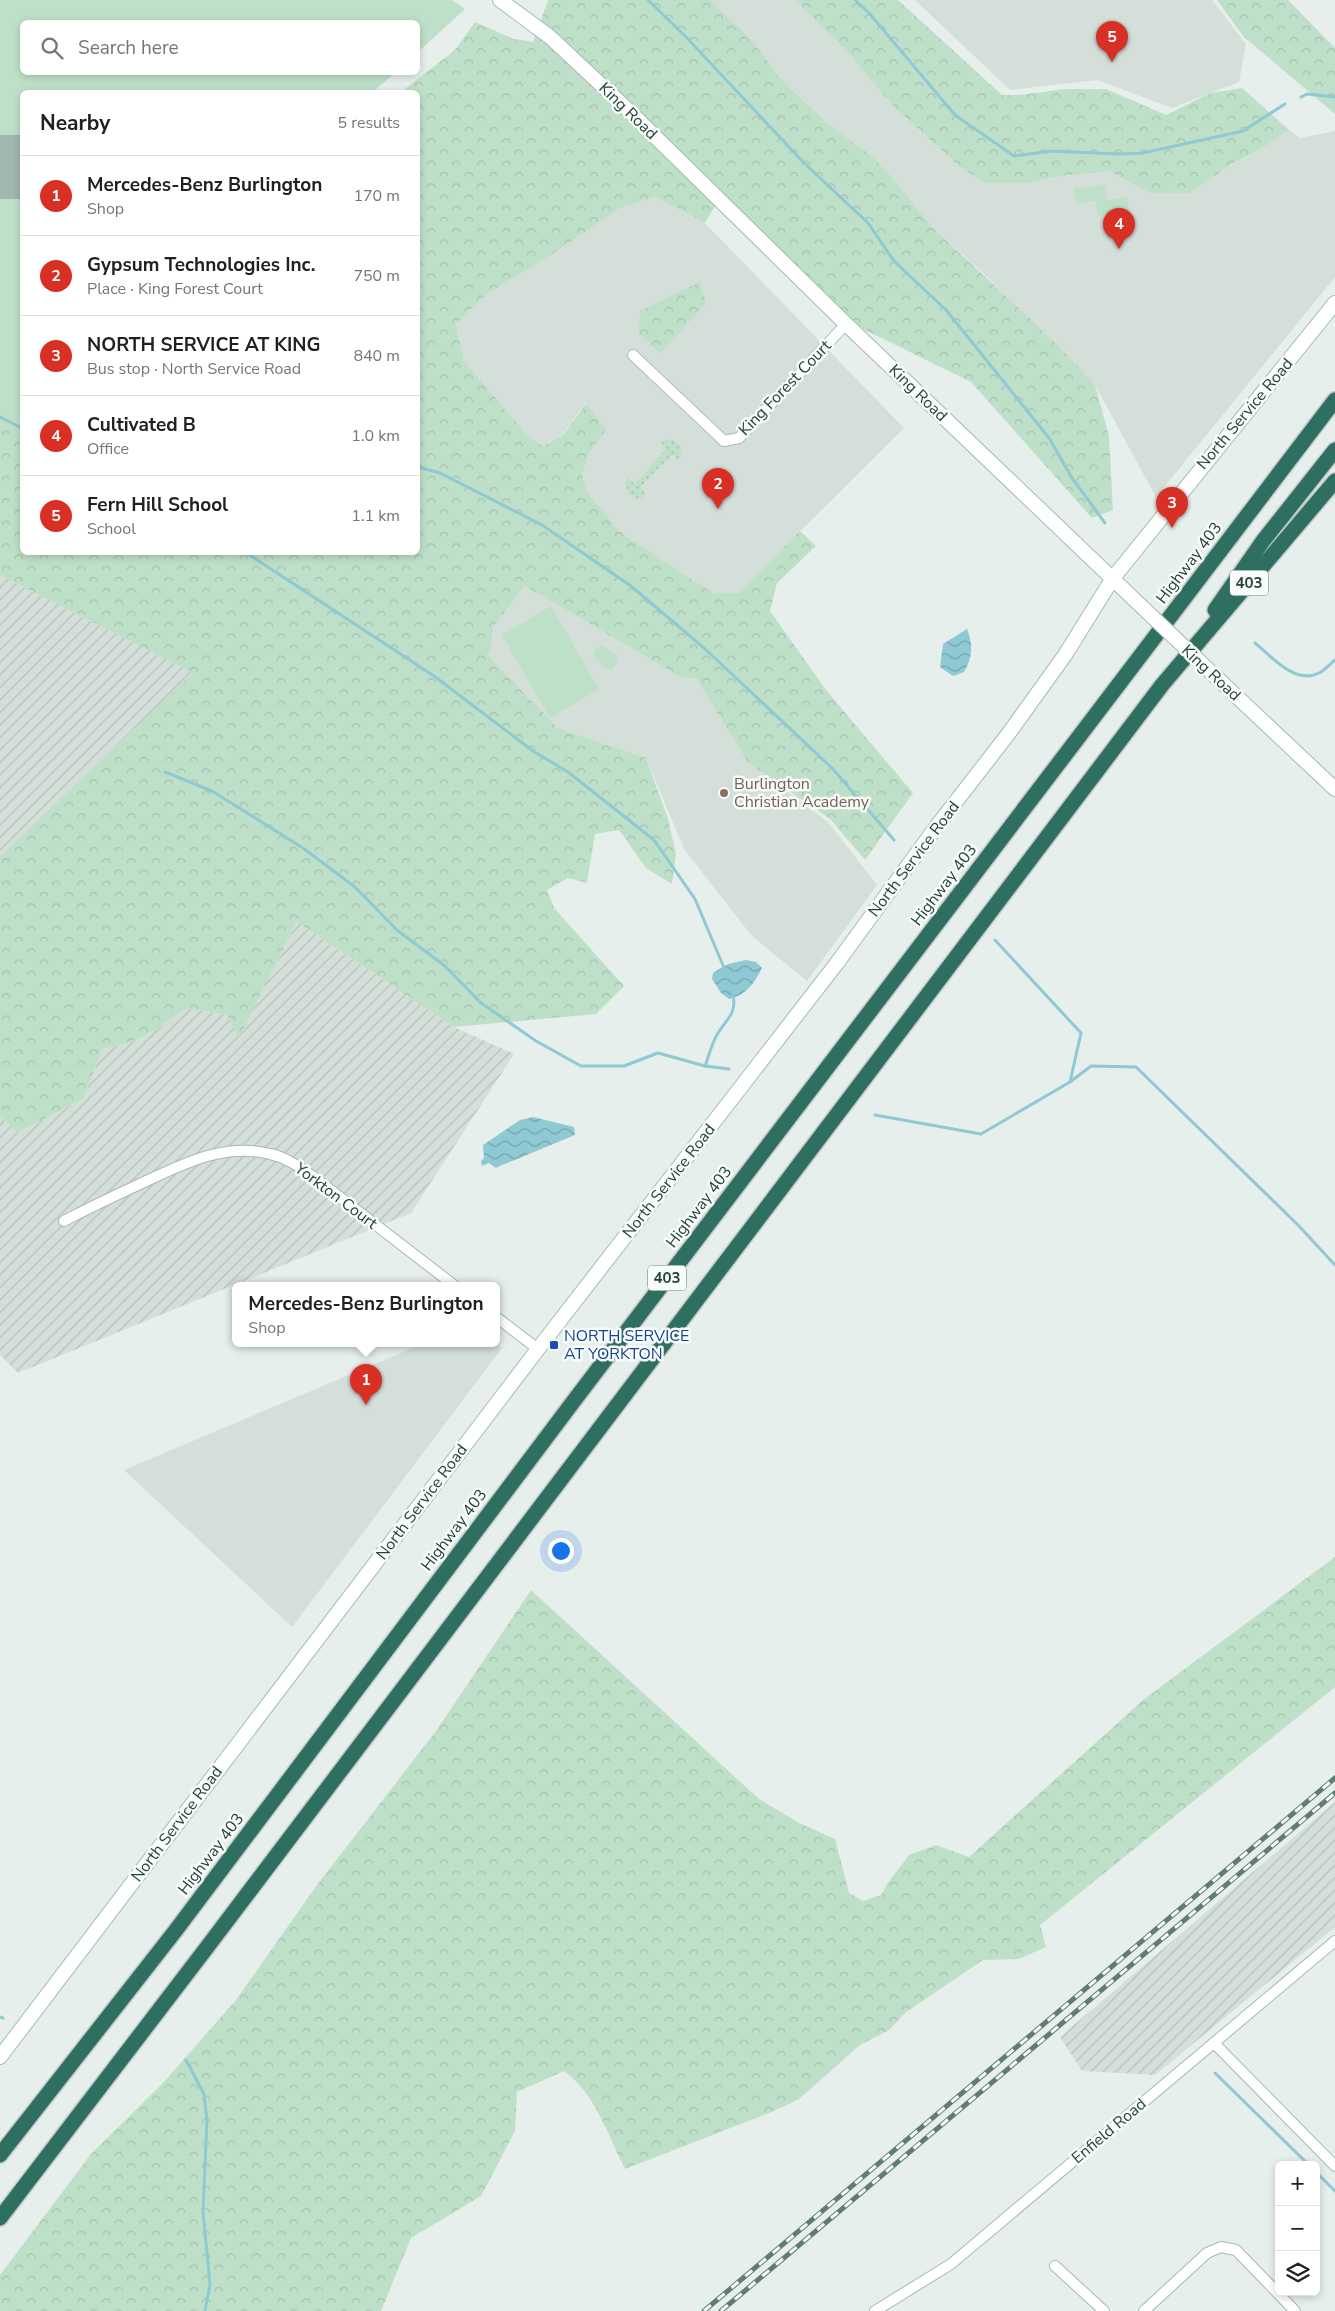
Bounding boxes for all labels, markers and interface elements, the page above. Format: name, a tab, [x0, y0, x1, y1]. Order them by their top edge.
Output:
search box	[20, 20, 420, 75]
pin: 5	[1096, 21, 1128, 62]
icon: search	[38, 34, 66, 62]
text: Search here	[78, 35, 179, 61]
street label: King Road	[594, 78, 662, 144]
text: Nearby	[40, 109, 110, 137]
text: 5 results	[338, 112, 400, 134]
text: Mercedes-Benz Burlington	[87, 172, 322, 198]
text: 1	[51, 185, 61, 207]
text: 170 m	[353, 185, 400, 207]
text: Shop	[87, 198, 124, 220]
pin: 4	[1103, 208, 1135, 249]
text: Gypsum Technologies Inc.	[87, 252, 315, 278]
text: 2	[51, 265, 61, 287]
text: 750 m	[353, 265, 400, 287]
text: Place · King Forest Court	[87, 278, 263, 300]
text: NORTH SERVICE AT KING	[87, 332, 321, 358]
street label: King Forest Court	[734, 335, 837, 441]
text: 3	[51, 345, 61, 367]
text: 840 m	[353, 345, 400, 367]
street label: North Service Road	[1192, 354, 1298, 474]
text: Bus stop · North Service Road	[87, 358, 301, 380]
street label: King Road	[884, 360, 952, 426]
text: Cultivated B	[87, 412, 196, 438]
text: 4	[51, 425, 61, 447]
text: 1.0 km	[351, 425, 400, 447]
text: Office	[87, 438, 129, 460]
pin: 2	[702, 468, 734, 509]
pin: 3	[1156, 487, 1188, 528]
text: Fern Hill School	[87, 492, 228, 518]
text: 5	[51, 505, 61, 527]
text: 1.1 km	[351, 505, 400, 527]
text: School	[87, 518, 136, 540]
street label: Highway 403	[1151, 518, 1227, 608]
road number: 403	[1230, 570, 1268, 596]
street label: King Road	[1177, 640, 1245, 706]
place label: Burlington Christian Academy	[734, 773, 870, 813]
marker: Burlington Christian Academy	[718, 787, 730, 799]
street label: North Service Road	[863, 797, 965, 921]
street label: Highway 403	[906, 840, 982, 930]
street label: North Service Road	[617, 1119, 721, 1243]
street label: Yorkton Court	[289, 1157, 382, 1235]
street label: Highway 403	[661, 1162, 737, 1252]
road number: 403	[648, 1266, 686, 1290]
popup	[232, 1282, 500, 1347]
text: Mercedes-Benz Burlington	[248, 1291, 484, 1317]
text: Shop	[248, 1317, 286, 1339]
place label: NORTH SERVICE AT YORKTON	[564, 1325, 689, 1365]
marker: NORTH SERVICE AT YORKTON	[548, 1339, 560, 1351]
pin: 1	[350, 1364, 382, 1405]
street label: North Service Road	[371, 1440, 473, 1564]
street label: Highway 403	[416, 1485, 492, 1575]
your location	[548, 1538, 574, 1564]
street label: North Service Road	[126, 1762, 228, 1886]
street label: Highway 403	[173, 1809, 249, 1899]
street label: Enfield Road	[1067, 2093, 1151, 2169]
map controls	[1275, 2161, 1320, 2296]
button: +	[1275, 2161, 1320, 2206]
button: −	[1275, 2206, 1320, 2251]
button: layers	[1275, 2251, 1320, 2296]

